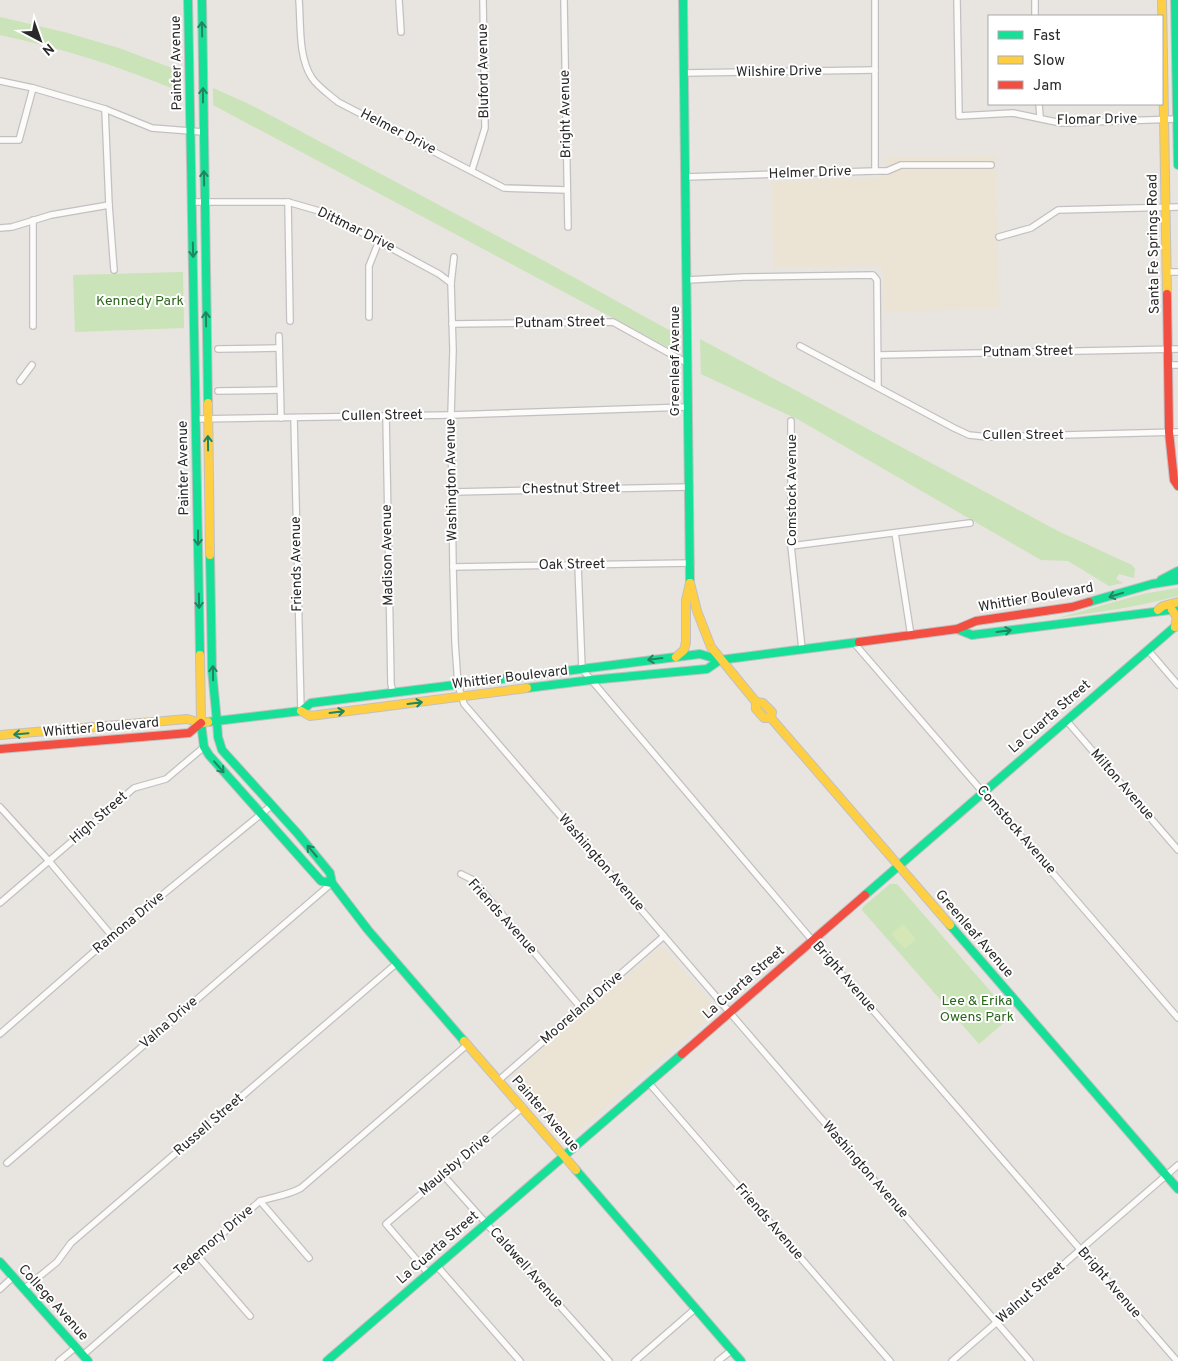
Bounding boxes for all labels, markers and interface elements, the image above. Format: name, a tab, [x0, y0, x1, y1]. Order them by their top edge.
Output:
north arrow	[15, 15, 65, 65]
street label: Painter Avenue	[168, 15, 186, 111]
legend	[988, 15, 1163, 105]
one-way arrow	[197, 21, 207, 38]
street label: Bluford Avenue	[475, 23, 493, 119]
text: Fast	[1033, 27, 1061, 46]
text: N	[38, 39, 57, 58]
text: Slow	[1033, 52, 1065, 71]
street label: Wilshire Drive	[736, 63, 822, 81]
street label: Bright Avenue	[557, 70, 575, 158]
text: Jam	[1033, 77, 1062, 96]
one-way arrow	[198, 88, 208, 104]
street label: Helmer Drive	[357, 106, 439, 158]
street label: Flomar Drive	[1057, 111, 1137, 129]
street label: Helmer Drive	[768, 163, 852, 183]
one-way arrow	[199, 171, 208, 187]
street label: Santa Fe Springs Road	[1144, 174, 1164, 314]
street label: Dittmar Drive	[314, 204, 398, 256]
one-way arrow	[188, 242, 198, 258]
park label: Kennedy Park	[96, 293, 184, 310]
street label: Greenleaf Avenue	[667, 306, 684, 416]
one-way arrow	[201, 311, 211, 328]
street label: Putnam Street	[515, 314, 605, 332]
street label: Putnam Street	[983, 343, 1073, 361]
street label: Cullen Street	[341, 407, 423, 425]
street label: Washington Avenue	[442, 418, 462, 542]
street label: Painter Avenue	[175, 420, 193, 516]
street label: Cullen Street	[982, 427, 1064, 444]
street label: Comstock Avenue	[784, 434, 801, 546]
one-way arrow	[203, 435, 213, 451]
street label: Chestnut Street	[522, 480, 620, 498]
street label: Madison Avenue	[379, 504, 397, 606]
street label: Friends Avenue	[288, 516, 306, 612]
one-way arrow	[193, 530, 203, 546]
street label: Oak Street	[539, 556, 605, 574]
street label: Whittier Boulevard	[977, 580, 1095, 616]
one-way arrow	[1108, 591, 1124, 601]
one-way arrow	[194, 593, 203, 609]
one-way arrow	[996, 626, 1012, 636]
one-way arrow	[647, 654, 663, 664]
street label: Whittier Boulevard	[451, 662, 569, 694]
one-way arrow	[208, 665, 217, 681]
street label: La Cuarta Street	[1006, 677, 1094, 757]
one-way arrow	[407, 697, 423, 707]
one-way arrow	[329, 707, 345, 717]
street label: Whittier Boulevard	[42, 714, 160, 742]
one-way arrow	[13, 729, 29, 738]
street label: Milton Avenue	[1086, 746, 1158, 824]
one-way arrow	[213, 760, 225, 773]
street label: Comstock Avenue	[973, 782, 1059, 878]
street label: High Street	[67, 788, 131, 848]
street label: Washington Avenue	[554, 811, 648, 915]
one-way arrow	[306, 845, 317, 858]
street label: Friends Avenue	[464, 876, 540, 958]
street label: Greenleaf Avenue	[931, 887, 1017, 981]
street label: Ramona Drive	[90, 888, 168, 958]
street label: Bright Avenue	[809, 938, 879, 1016]
street label: La Cuarta Street	[700, 943, 788, 1023]
street label: Mooreland Drive	[537, 968, 627, 1048]
street label: Valna Drive	[137, 993, 201, 1053]
park label: Lee & Erika Owens Park	[940, 993, 1014, 1026]
street label: Painter Avenue	[507, 1073, 583, 1155]
street label: Russell Street	[171, 1090, 247, 1160]
street label: Washington Avenue	[818, 1118, 912, 1222]
street label: Maulsby Drive	[416, 1130, 494, 1200]
street label: Friends Avenue	[731, 1180, 807, 1264]
street label: Tedemory Drive	[171, 1202, 257, 1280]
street label: La Cuarta Street	[394, 1208, 482, 1288]
street label: Caldwell Avenue	[485, 1224, 567, 1312]
street label: Bright Avenue	[1074, 1244, 1144, 1322]
street label: Walnut Street	[993, 1259, 1069, 1327]
street label: College Avenue	[14, 1261, 92, 1345]

